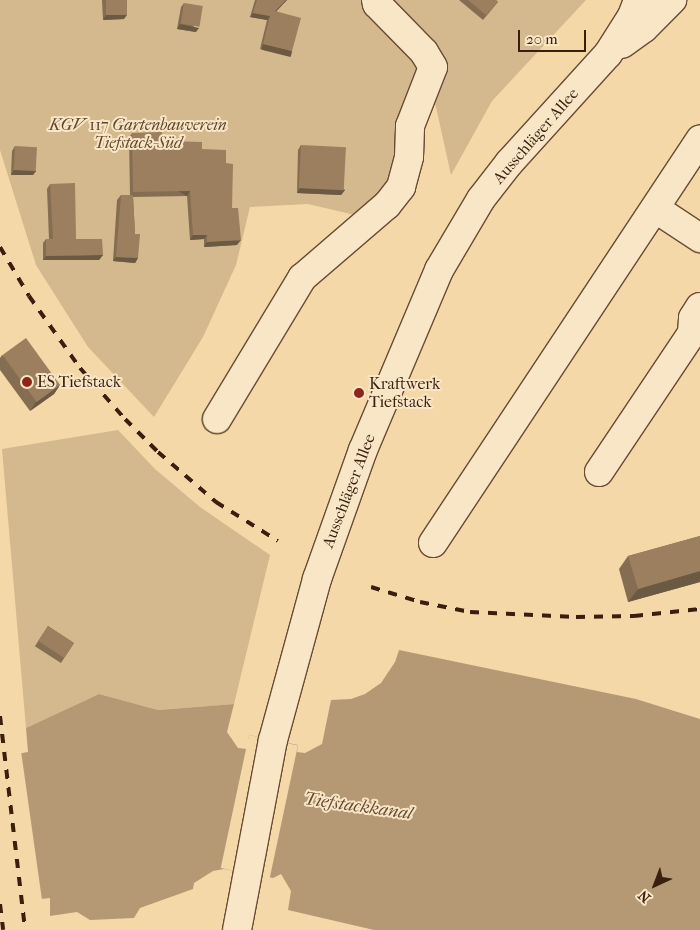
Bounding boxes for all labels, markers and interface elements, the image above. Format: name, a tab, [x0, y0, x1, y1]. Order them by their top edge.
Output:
scale bar	[520, 20, 588, 52]
text: 20 m	[526, 30, 558, 48]
street label: Ausschläger Allee	[489, 84, 583, 188]
park label: KGV 117 Gartenbauverein Tiefstack-Süd	[49, 115, 227, 153]
place label: ES Tiefstack	[37, 372, 121, 392]
place label: Kraftwerk Tiefstack	[369, 374, 440, 412]
marker: ES Tiefstack	[21, 376, 33, 388]
marker: Kraftwerk Tiefstack	[353, 387, 365, 399]
street label: Ausschläger Allee	[318, 431, 380, 551]
water label: Tiefstackkanal	[303, 789, 413, 825]
north arrow	[630, 860, 680, 910]
text: N	[635, 886, 654, 906]

